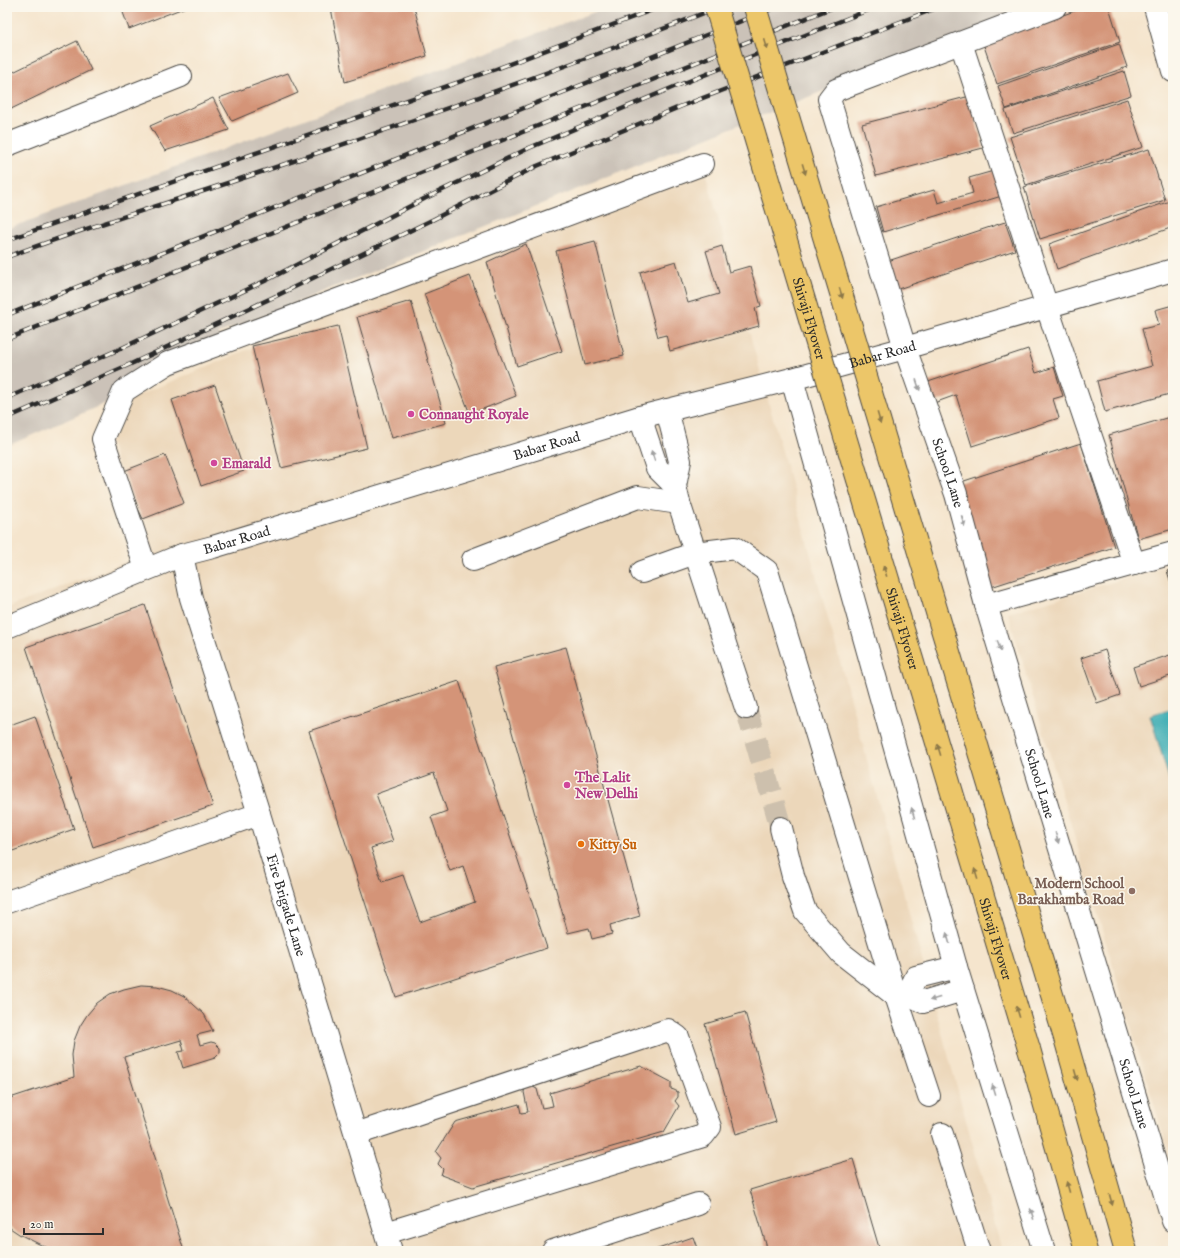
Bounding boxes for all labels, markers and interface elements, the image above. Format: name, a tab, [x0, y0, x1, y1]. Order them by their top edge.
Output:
one-way arrow	[763, 39, 769, 51]
one-way arrow	[801, 163, 807, 175]
street label: Shivaji Flyover	[788, 275, 829, 362]
one-way arrow	[838, 288, 844, 300]
street label: Babar Road	[847, 337, 919, 373]
one-way arrow	[915, 379, 921, 391]
place label: Connaught Royale	[419, 406, 529, 424]
marker: Connaught Royale	[406, 409, 416, 419]
one-way arrow	[876, 412, 882, 424]
street label: Babar Road	[511, 428, 583, 465]
street label: School Lane	[927, 436, 967, 510]
one-way arrow	[649, 449, 655, 461]
place label: Emarald	[222, 455, 272, 473]
marker: Emarald	[209, 458, 219, 468]
one-way arrow	[960, 516, 966, 528]
street label: Babar Road	[202, 522, 273, 559]
one-way arrow	[882, 565, 888, 577]
street label: Shivaji Flyover	[881, 586, 923, 672]
one-way arrow	[996, 641, 1002, 653]
one-way arrow	[936, 743, 942, 755]
street label: School Lane	[1020, 746, 1059, 822]
place label: The Lalit New Delhi	[574, 769, 638, 803]
marker: The Lalit New Delhi	[562, 780, 572, 790]
one-way arrow	[910, 807, 916, 819]
one-way arrow	[1054, 832, 1060, 844]
place label: Kitty Su	[589, 836, 638, 854]
marker: Kitty Su	[576, 839, 586, 849]
street label: Fire Brigade Lane	[262, 852, 310, 959]
one-way arrow	[973, 868, 979, 880]
place label: Modern School Barakhamba Road	[1018, 875, 1125, 909]
marker: Modern School Barakhamba Road	[1127, 886, 1137, 896]
street label: Shivaji Flyover	[974, 896, 1016, 982]
one-way arrow	[945, 932, 951, 944]
one-way arrow	[928, 996, 941, 1002]
one-way arrow	[1015, 1006, 1021, 1018]
street label: School Lane	[1114, 1056, 1153, 1132]
one-way arrow	[1073, 1069, 1079, 1081]
one-way arrow	[991, 1083, 997, 1095]
one-way arrow	[1065, 1180, 1071, 1192]
one-way arrow	[1108, 1195, 1114, 1207]
one-way arrow	[1029, 1207, 1035, 1219]
scale bar	[24, 1210, 103, 1236]
text: 20 m	[30, 1217, 53, 1232]

